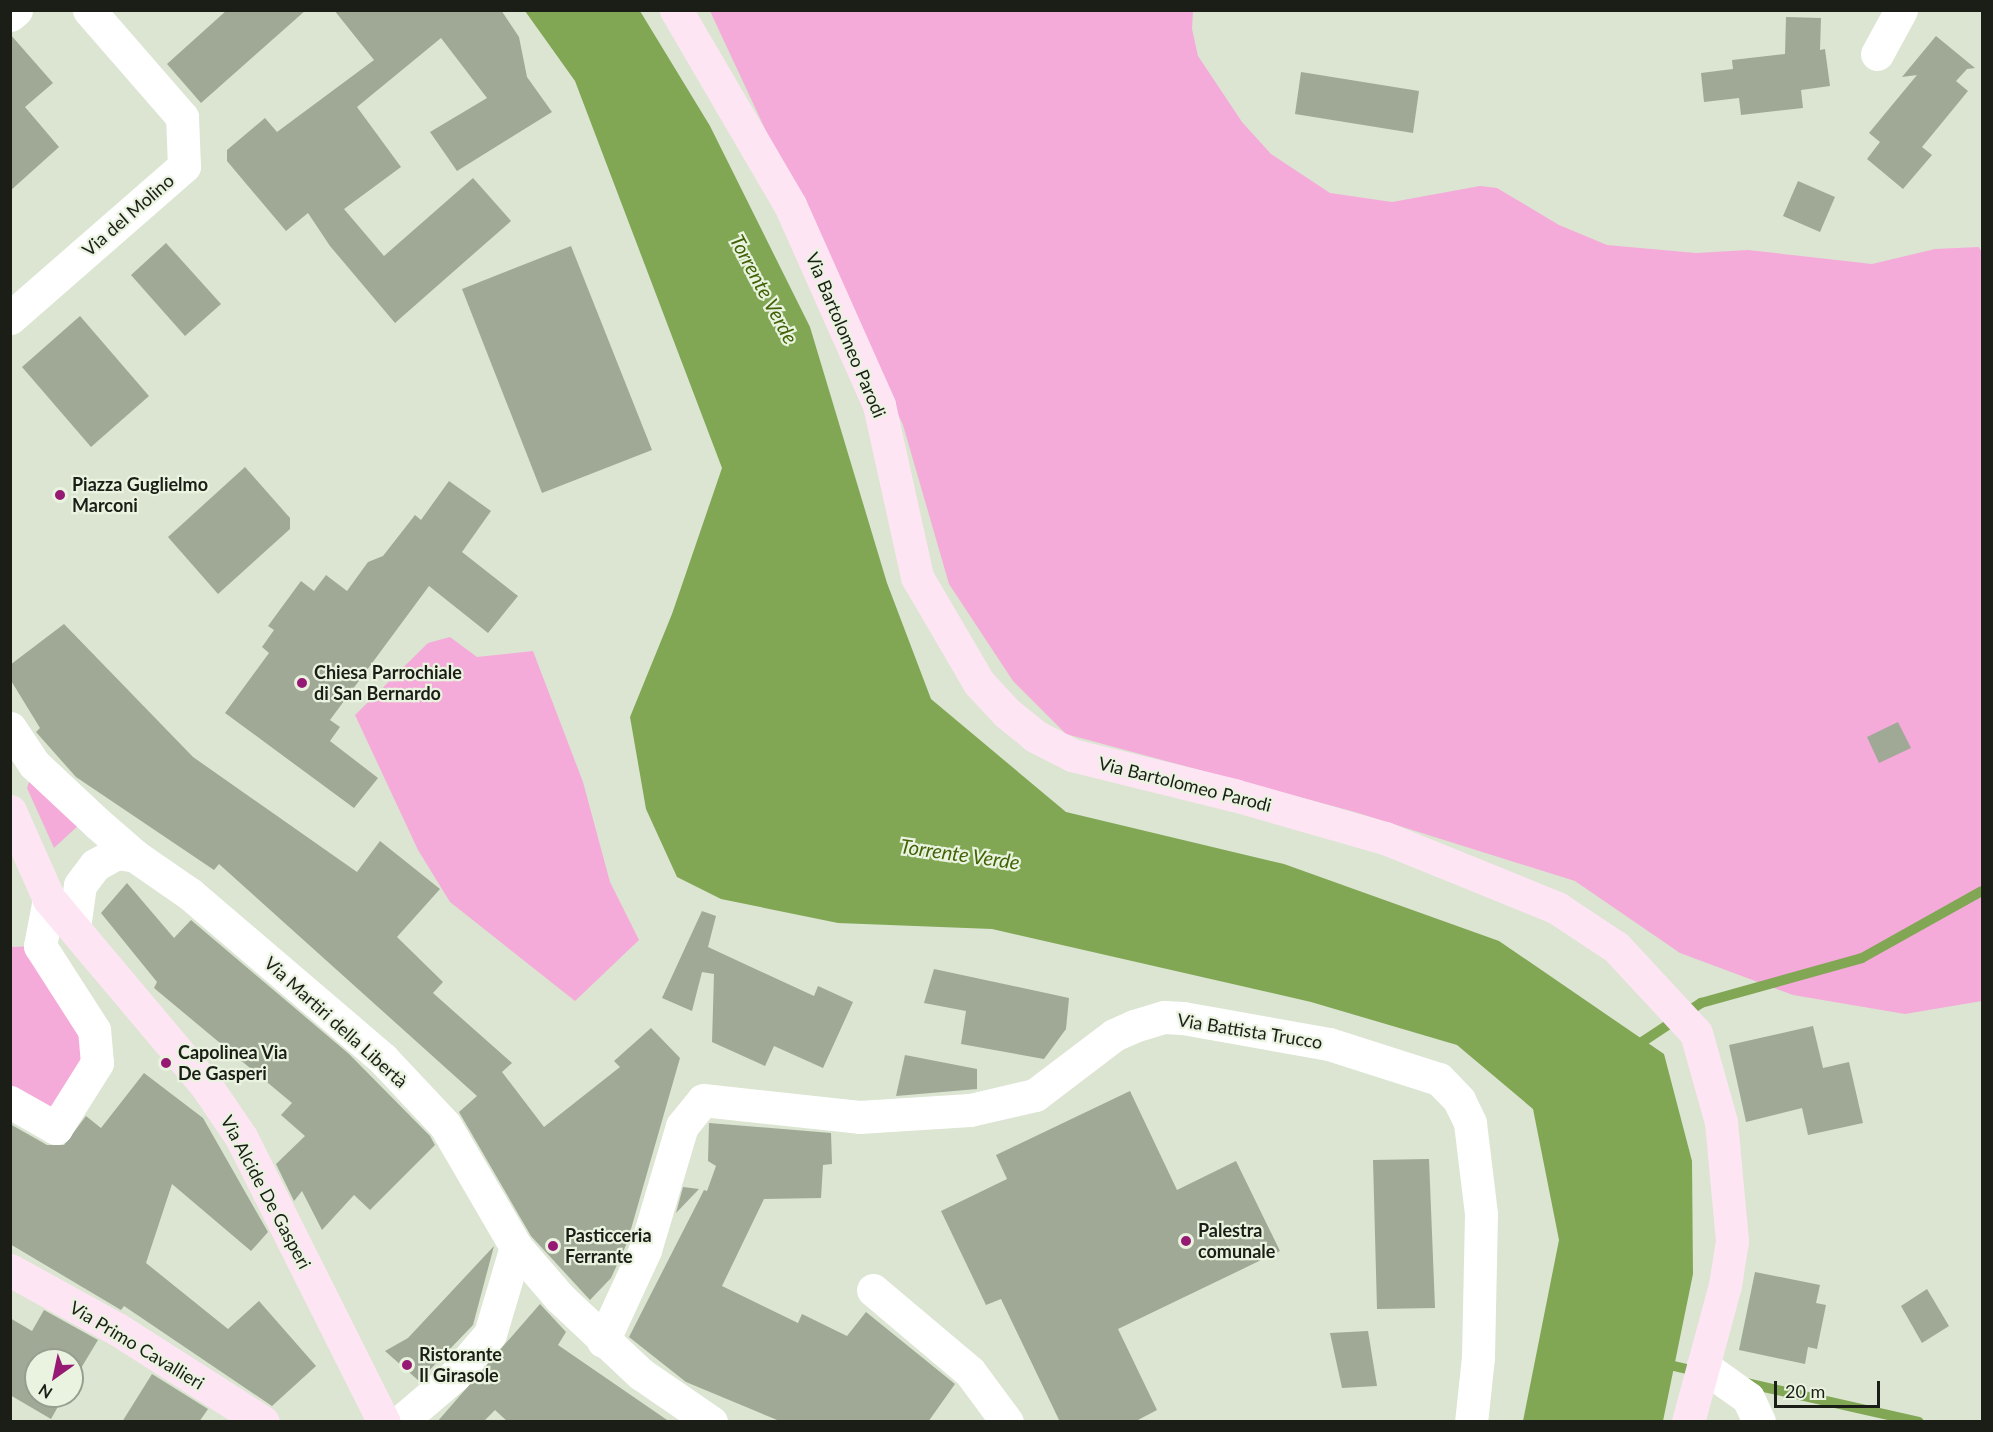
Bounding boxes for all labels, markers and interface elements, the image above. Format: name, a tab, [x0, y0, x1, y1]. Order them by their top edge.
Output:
street label: Via del Molino	[78, 169, 178, 261]
water label: Torrente Verde	[725, 230, 803, 348]
street label: Via Bartolomeo Parodi	[801, 249, 891, 421]
place label: Piazza Guglielmo Marconi	[72, 474, 208, 516]
marker: Piazza Guglielmo Marconi	[53, 488, 67, 502]
place label: Chiesa Parrochiale di San Bernardo	[314, 662, 462, 704]
marker: Chiesa Parrochiale di San Bernardo	[295, 676, 309, 690]
street label: Via Bartolomeo Parodi	[1096, 752, 1274, 816]
water label: Torrente Verde	[898, 834, 1022, 874]
street label: Via Martiri della Libertà	[260, 952, 412, 1092]
street label: Via Battista Trucco	[1176, 1009, 1324, 1053]
place label: Capolinea Via De Gasperi	[178, 1042, 288, 1084]
marker: Capolinea Via De Gasperi	[159, 1056, 173, 1070]
street label: Via Alcide De Gasperi	[216, 1111, 316, 1273]
place label: Palestra comunale	[1198, 1220, 1275, 1262]
place label: Pasticceria Ferrante	[565, 1225, 652, 1268]
marker: Palestra comunale	[1179, 1234, 1193, 1248]
marker: Pasticceria Ferrante	[546, 1239, 560, 1253]
street label: Via Primo Cavallieri	[66, 1296, 208, 1394]
place label: Ristorante Il Girasole	[419, 1344, 502, 1386]
north arrow	[24, 1348, 84, 1408]
marker: Ristorante Il Girasole	[400, 1358, 414, 1372]
scale bar	[1777, 1369, 1884, 1407]
text: 20 m	[1785, 1380, 1825, 1402]
text: N	[35, 1381, 55, 1403]

